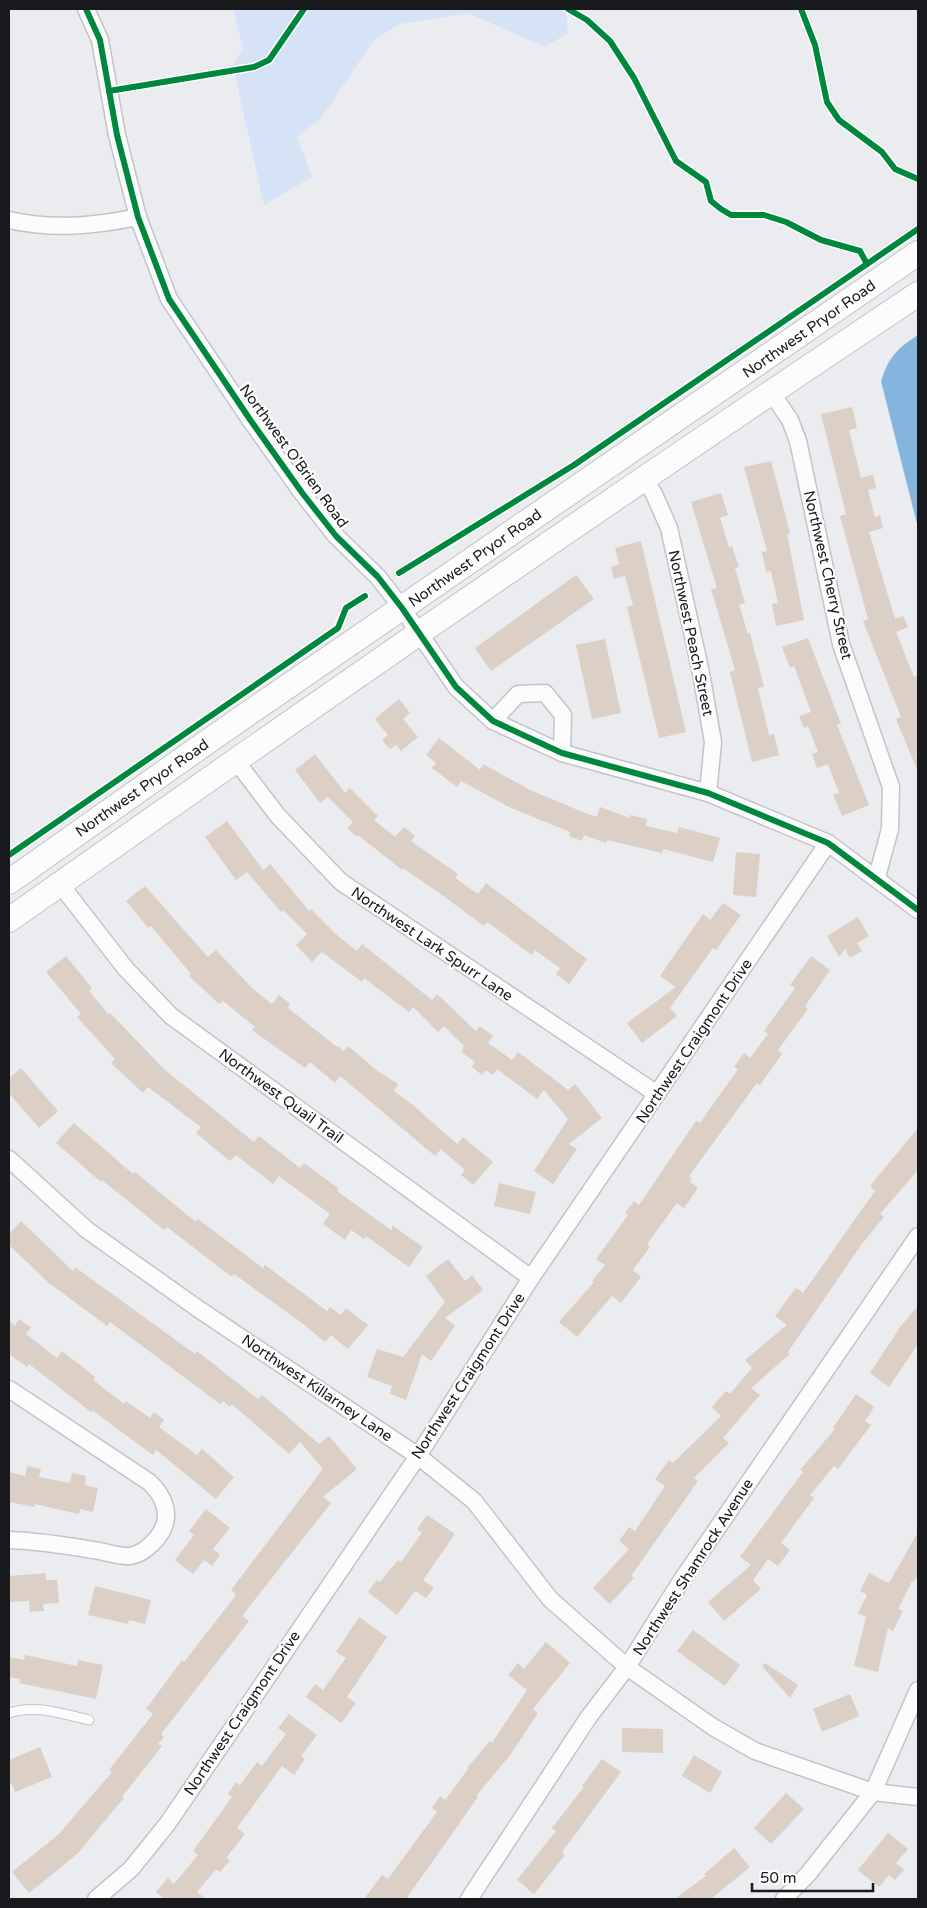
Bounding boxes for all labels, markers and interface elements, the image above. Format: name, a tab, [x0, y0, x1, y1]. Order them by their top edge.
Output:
street label: Northwest Pryor Road	[739, 276, 879, 382]
street label: Northwest O'Brien Road	[236, 381, 352, 531]
street label: Northwest Cherry Street	[800, 489, 856, 661]
street label: Northwest Pryor Road	[405, 505, 545, 611]
street label: Northwest Peach Street	[665, 548, 717, 718]
street label: Northwest Pryor Road	[72, 735, 212, 841]
street label: Northwest Lark Spurr Lane	[348, 883, 516, 1005]
street label: Northwest Craigmont Drive	[632, 955, 756, 1127]
street label: Northwest Quail Trail	[215, 1045, 347, 1147]
street label: Northwest Craigmont Drive	[407, 1289, 529, 1463]
street label: Northwest Killarney Lane	[238, 1331, 396, 1445]
street label: Northwest Shamrock Avenue	[629, 1475, 757, 1659]
street label: Northwest Craigmont Drive	[180, 1627, 304, 1799]
scale bar	[752, 1860, 873, 1892]
text: 50 m	[760, 1869, 797, 1887]

